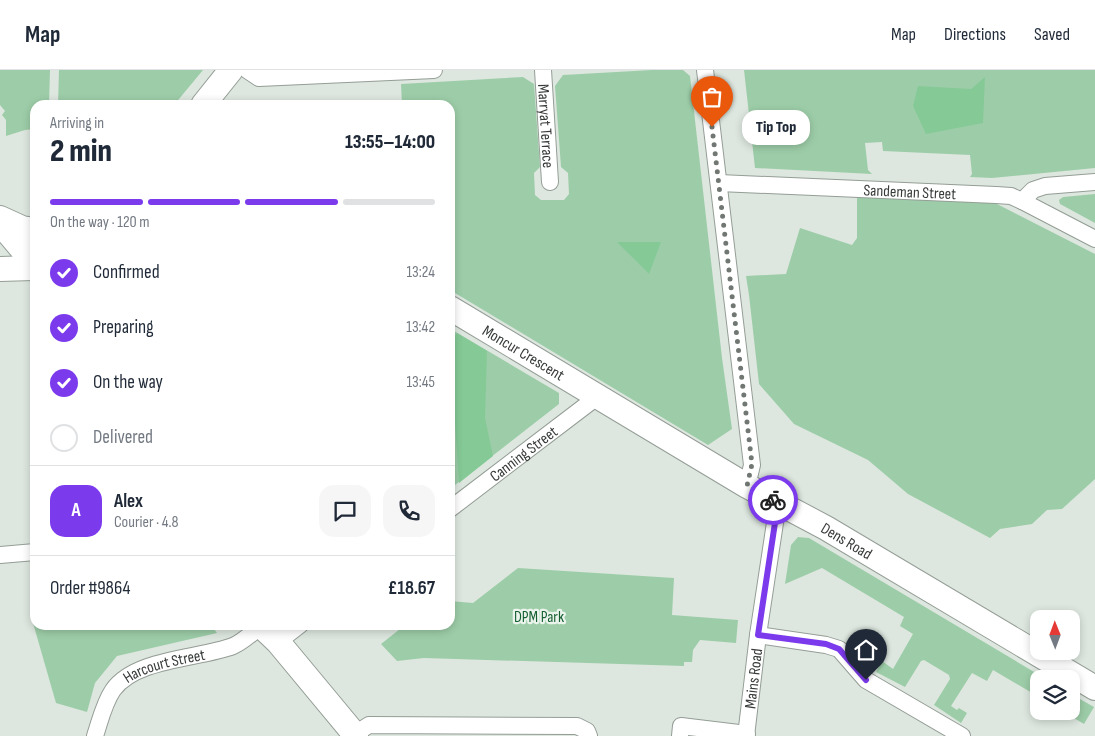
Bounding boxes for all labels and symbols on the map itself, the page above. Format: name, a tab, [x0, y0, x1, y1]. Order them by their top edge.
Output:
pin	[691, 76, 733, 127]
street label: Marryat Terrace	[533, 83, 557, 169]
callout: Tip Top	[742, 110, 810, 144]
street label: Sandeman Street	[863, 181, 957, 204]
street label: Moncur Crescent	[479, 322, 567, 385]
street label: Canning Street	[487, 423, 562, 486]
courier	[748, 475, 798, 525]
street label: Dens Road	[817, 519, 875, 564]
park label: DPM Park	[514, 608, 564, 627]
north arrow	[1030, 610, 1080, 660]
pin	[845, 629, 887, 680]
street label: Harcourt Street	[120, 646, 207, 688]
street label: Mains Road	[741, 647, 767, 710]

